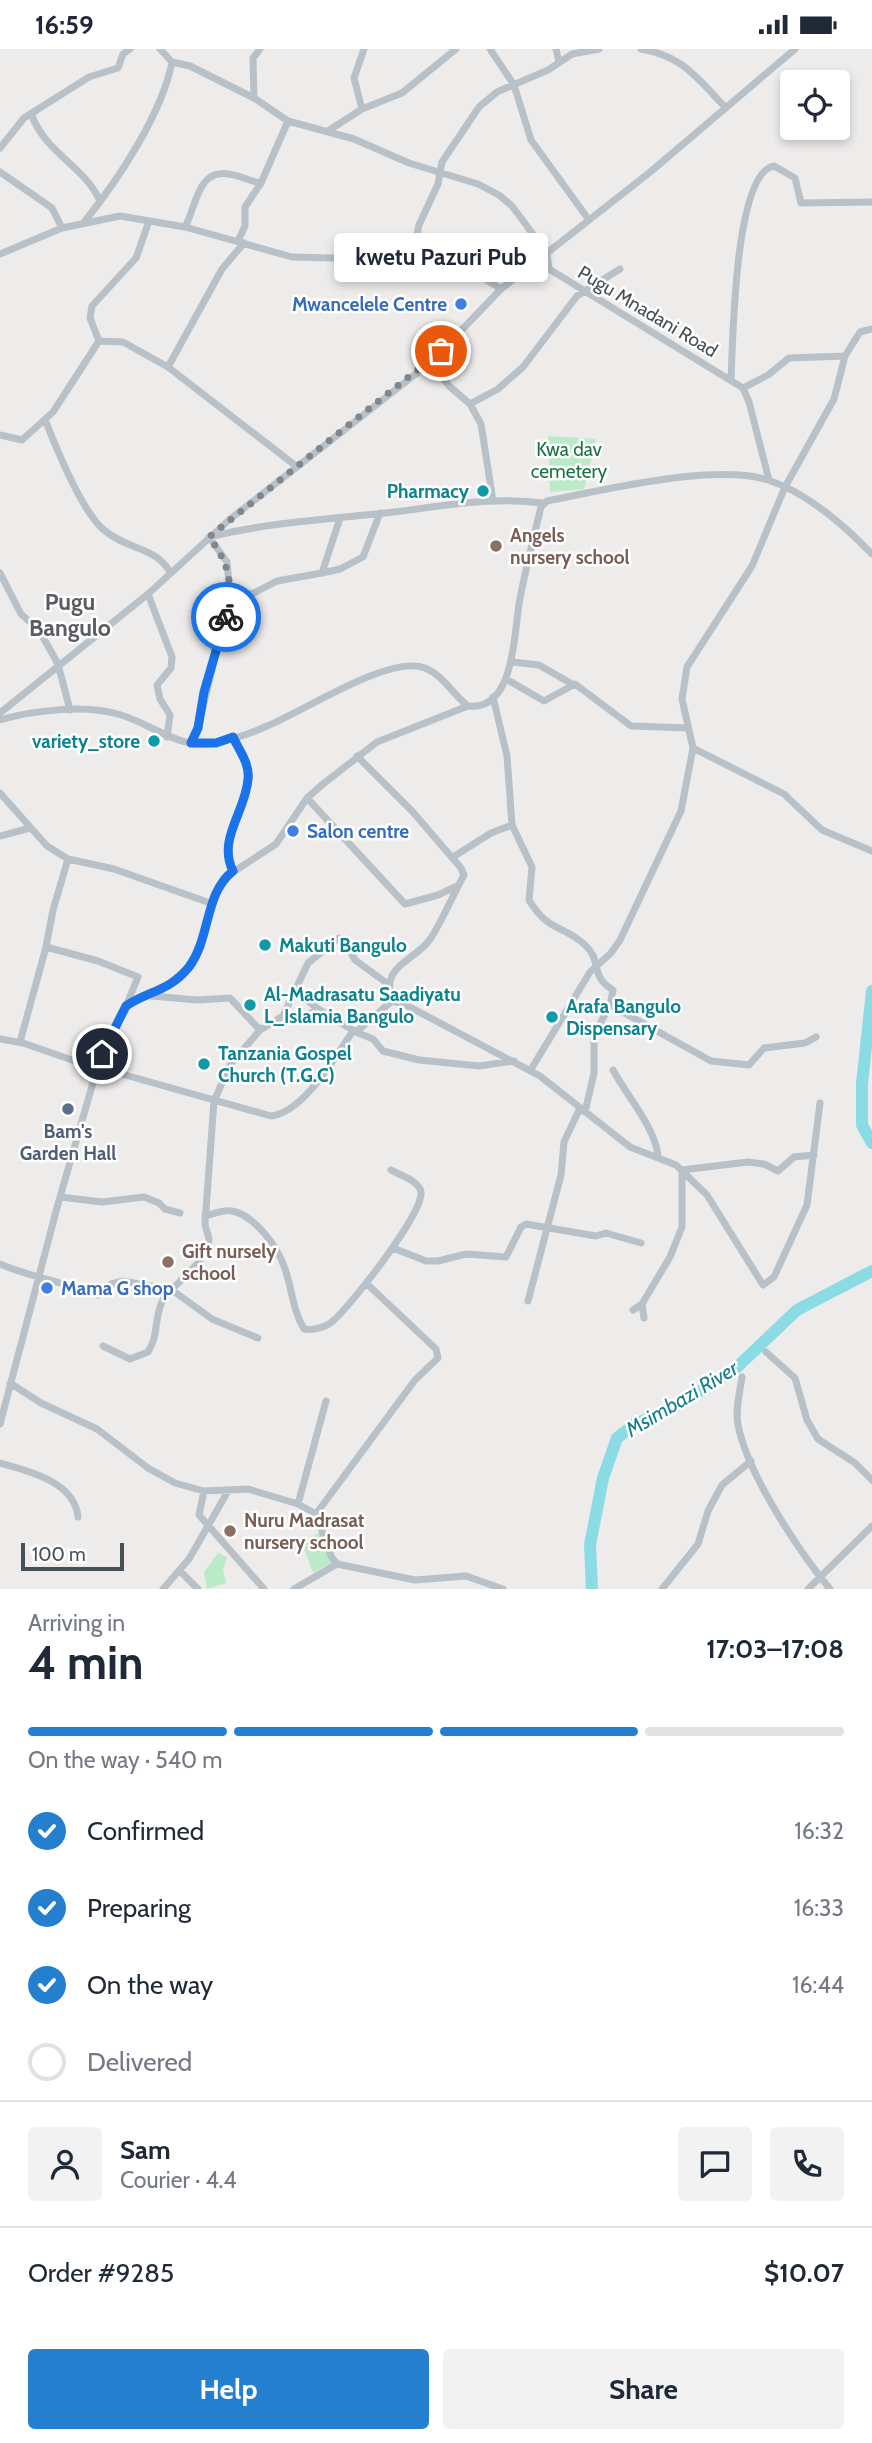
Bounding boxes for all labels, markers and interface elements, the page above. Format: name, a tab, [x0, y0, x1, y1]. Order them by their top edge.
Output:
text: 16:59	[35, 9, 94, 41]
map controls	[780, 70, 850, 140]
button: locate	[780, 70, 850, 140]
callout: kwetu Pazuri Pub	[334, 232, 548, 281]
text: kwetu Pazuri Pub	[355, 243, 527, 271]
street label: Pugu Mnadani Road	[574, 261, 722, 362]
place label: Mwancelele Centre	[292, 293, 447, 316]
marker: Mwancelele Centre	[453, 296, 469, 312]
pin	[411, 321, 471, 381]
icon: bag	[422, 332, 460, 370]
park label: Kwa dav cemetery	[531, 438, 608, 483]
place label: Pharmacy	[387, 480, 470, 503]
marker: Pharmacy	[475, 483, 491, 499]
place label: Angels nursery school	[510, 524, 630, 569]
marker: Angels nursery school	[488, 538, 504, 554]
courier	[191, 582, 261, 652]
district label: Pugu Bangulo	[29, 588, 111, 642]
icon: bike	[207, 598, 245, 636]
place label: variety_store	[32, 730, 140, 753]
marker: variety_store	[146, 733, 162, 749]
place label: Salon centre	[307, 820, 409, 843]
marker: Salon centre	[285, 823, 301, 839]
place label: Makuti Bangulo	[279, 934, 407, 957]
marker: Makuti Bangulo	[257, 937, 273, 953]
place label: Al-Madrasatu Saadiyatu L_Islamia Bangulo	[264, 983, 461, 1028]
place label: Arafa Bangulo Dispensary	[566, 995, 681, 1040]
marker: Al-Madrasatu Saadiyatu L_Islamia Bangulo	[242, 997, 258, 1013]
marker: Arafa Bangulo Dispensary	[544, 1009, 560, 1025]
pin	[72, 1024, 132, 1084]
icon: home	[83, 1035, 121, 1073]
place label: Tanzania Gospel Church (T.G.C)	[218, 1042, 352, 1087]
marker: Tanzania Gospel Church (T.G.C)	[196, 1056, 212, 1072]
marker: Bam's Garden Hall	[60, 1101, 76, 1117]
place label: Bam's Garden Hall	[20, 1120, 116, 1165]
place label: Gift nursely school	[182, 1240, 277, 1285]
marker: Gift nursely school	[160, 1254, 176, 1270]
place label: Mama G shop	[61, 1277, 174, 1300]
marker: Mama G shop	[39, 1280, 55, 1296]
water label: Msimbazi River	[620, 1354, 744, 1442]
place label: Nuru Madrasat nursery school	[244, 1509, 365, 1554]
marker: Nuru Madrasat nursery school	[222, 1523, 238, 1539]
scale bar	[21, 1540, 124, 1572]
text: 100 m	[32, 1543, 86, 1566]
text: Arriving in	[28, 1609, 125, 1637]
text: 17:03–17:08	[706, 1633, 844, 1665]
text: 4 min	[28, 1635, 143, 1691]
text: On the way · 540 m	[28, 1746, 223, 1774]
icon: check	[28, 1812, 66, 1850]
text: Confirmed	[87, 1815, 204, 1847]
text: 16:32	[794, 1817, 844, 1845]
icon: check	[28, 1889, 66, 1927]
text: Preparing	[87, 1892, 191, 1924]
text: 16:33	[794, 1894, 844, 1922]
icon: check	[28, 1966, 66, 2004]
text: On the way	[87, 1969, 213, 2001]
text: 16:44	[792, 1971, 844, 1999]
text: Delivered	[87, 2046, 192, 2078]
button: person	[28, 2127, 102, 2201]
button: chat	[678, 2127, 752, 2201]
button: phone	[770, 2127, 844, 2201]
text: Sam	[120, 2134, 171, 2166]
text: Courier · 4.4	[120, 2166, 237, 2194]
text: Order #9285	[28, 2257, 174, 2289]
text: $10.07	[764, 2257, 844, 2289]
button: Help	[28, 2349, 429, 2429]
button: Share	[443, 2349, 844, 2429]

